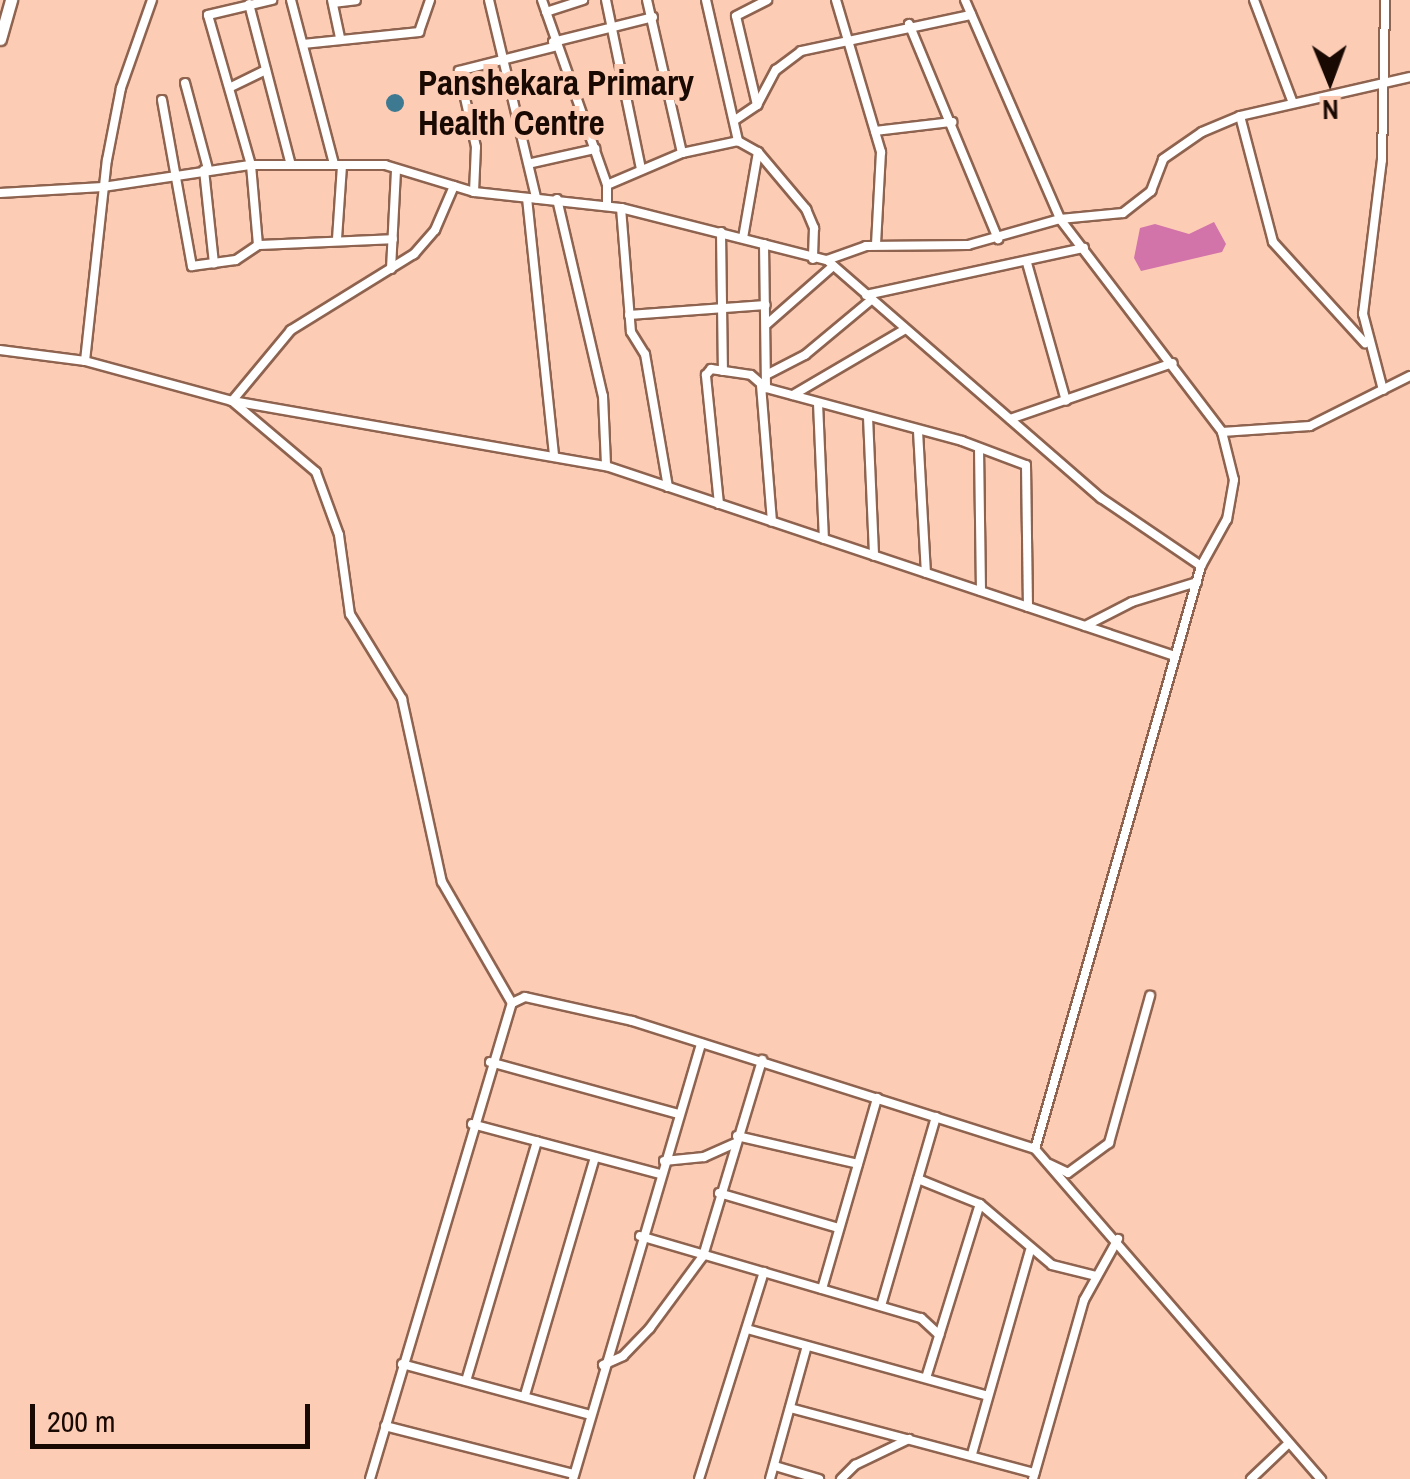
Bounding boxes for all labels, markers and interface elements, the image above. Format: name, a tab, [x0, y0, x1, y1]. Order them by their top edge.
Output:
north arrow	[1280, 30, 1380, 130]
place label: Panshekara Primary Health Centre	[418, 62, 694, 144]
marker: Panshekara Primary Health Centre	[382, 90, 408, 116]
text: N	[1322, 91, 1339, 129]
scale bar	[35, 1384, 315, 1446]
text: 200 m	[47, 1401, 115, 1441]

